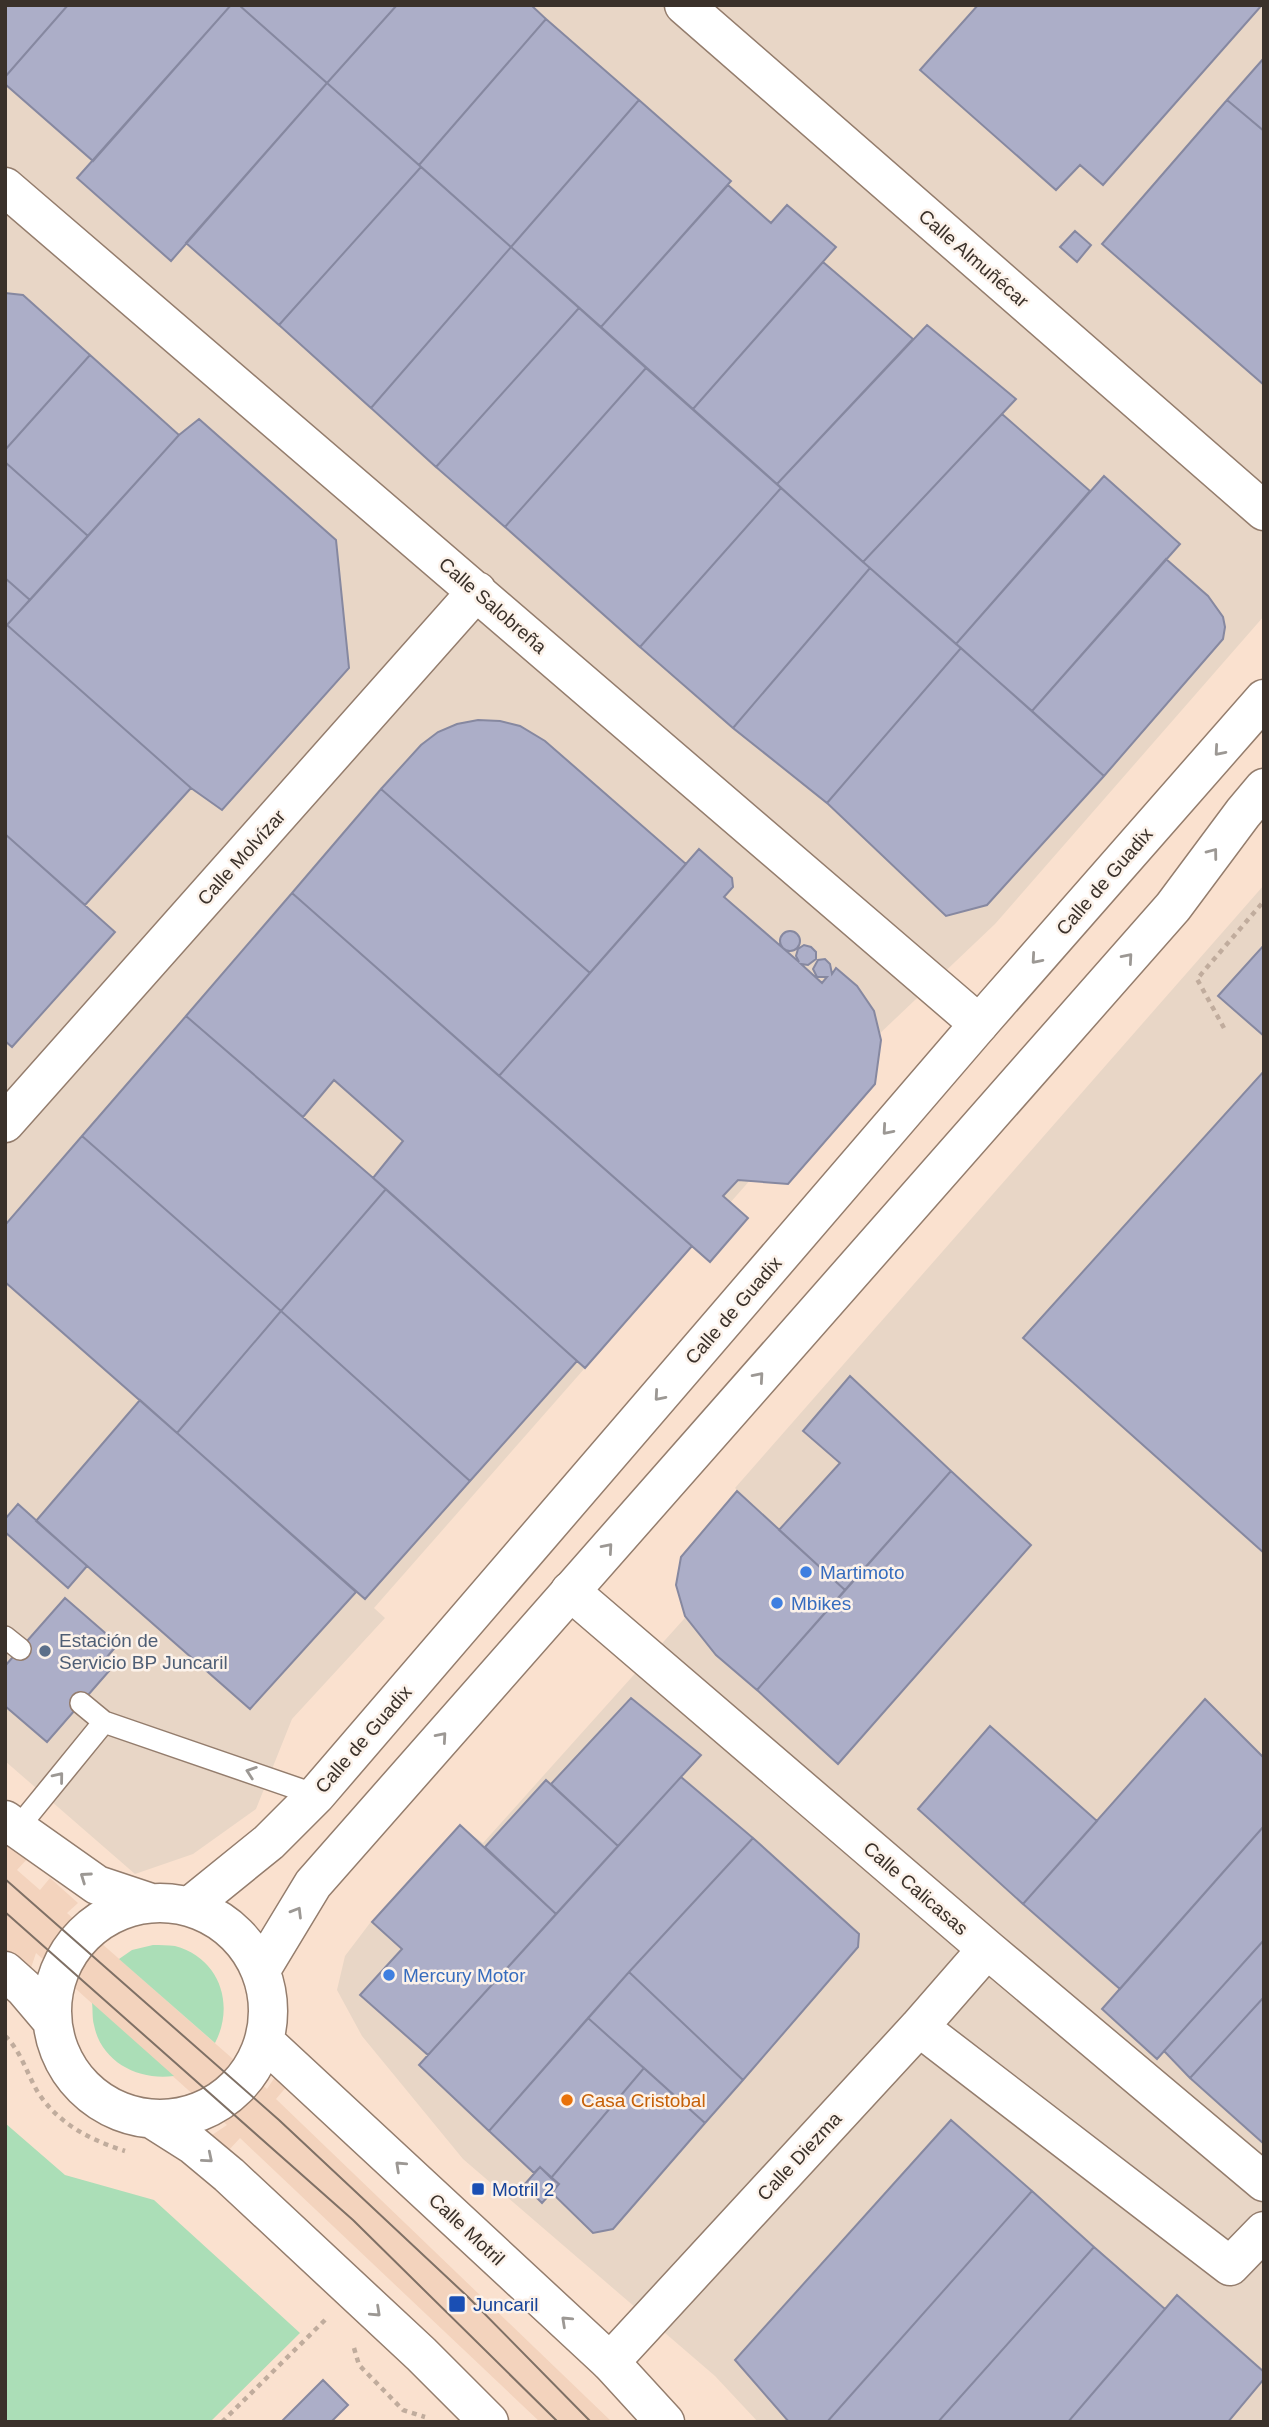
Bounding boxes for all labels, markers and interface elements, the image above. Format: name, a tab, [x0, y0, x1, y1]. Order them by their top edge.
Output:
street label: Calle Almuñécar	[915, 205, 1033, 312]
street label: Calle Salobreña	[435, 553, 551, 658]
one-way arrow	[1215, 743, 1227, 756]
street label: Calle Molvízar	[193, 805, 290, 909]
street label: Calle de Guadix	[1052, 823, 1157, 939]
one-way arrow	[1205, 848, 1218, 860]
one-way arrow	[1032, 950, 1044, 963]
one-way arrow	[1120, 954, 1132, 967]
one-way arrow	[883, 1122, 895, 1135]
street label: Calle de Guadix	[681, 1252, 786, 1368]
one-way arrow	[751, 1372, 763, 1385]
one-way arrow	[655, 1387, 667, 1400]
one-way arrow	[600, 1543, 612, 1556]
place label: Martimoto	[820, 1562, 904, 1583]
marker: Martimoto	[798, 1564, 814, 1580]
place label: Mbikes	[791, 1593, 851, 1614]
marker: Mbikes	[769, 1595, 785, 1611]
place label: Estación de Servicio BP Juncaril	[59, 1630, 228, 1673]
marker: Estación de Servicio BP Juncaril	[37, 1643, 53, 1659]
street label: Calle de Guadix	[311, 1681, 416, 1797]
one-way arrow	[434, 1732, 446, 1745]
one-way arrow	[246, 1766, 258, 1780]
one-way arrow	[51, 1772, 64, 1784]
street label: Calle Calicasas	[859, 1837, 972, 1939]
one-way arrow	[80, 1873, 93, 1885]
one-way arrow	[289, 1906, 302, 1919]
place label: Mercury Motor	[403, 1965, 526, 1986]
marker: Mercury Motor	[381, 1967, 397, 1983]
place label: Casa Cristobal	[581, 2090, 706, 2111]
marker: Casa Cristobal	[559, 2092, 575, 2108]
street label: Calle Diezma	[753, 2108, 846, 2205]
one-way arrow	[200, 2149, 213, 2162]
one-way arrow	[395, 2161, 408, 2174]
place label: Motril 2	[492, 2179, 554, 2200]
marker: Motril 2	[470, 2181, 486, 2197]
street label: Calle Motril	[425, 2189, 509, 2269]
marker: Juncaril	[447, 2294, 467, 2314]
place label: Juncaril	[473, 2294, 538, 2315]
one-way arrow	[367, 2303, 380, 2316]
one-way arrow	[561, 2317, 574, 2329]

